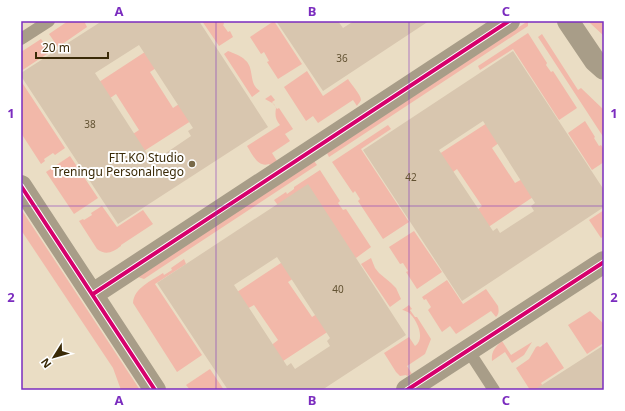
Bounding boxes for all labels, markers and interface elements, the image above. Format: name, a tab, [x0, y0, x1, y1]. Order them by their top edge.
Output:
text: A	[115, 2, 124, 20]
text: B	[308, 2, 316, 20]
text: C	[502, 2, 510, 20]
scale bar	[36, 34, 108, 60]
text: 20 m	[42, 39, 70, 56]
house number: 36	[336, 51, 348, 65]
text: 1	[7, 104, 15, 122]
text: 1	[610, 104, 618, 122]
house number: 38	[84, 117, 96, 131]
place label: FIT.KO Studio Treningu Personalnego	[53, 149, 184, 180]
marker: FIT.KO Studio Treningu Personalnego	[187, 159, 197, 169]
house number: 42	[405, 170, 417, 184]
house number: 40	[332, 282, 344, 296]
text: 2	[7, 288, 15, 306]
text: 2	[610, 288, 618, 306]
north arrow	[34, 337, 74, 377]
text: N	[37, 355, 54, 371]
text: A	[115, 391, 124, 409]
text: B	[308, 391, 316, 409]
text: C	[502, 391, 510, 409]

